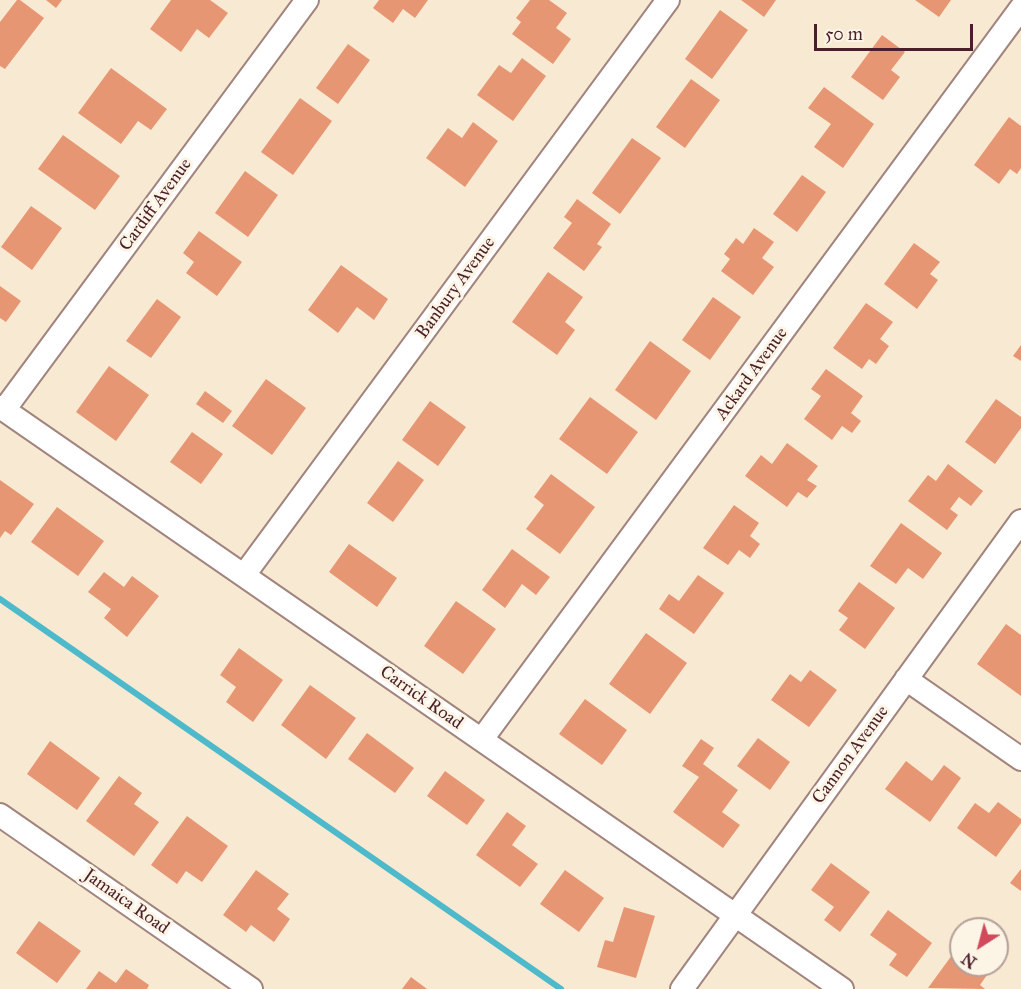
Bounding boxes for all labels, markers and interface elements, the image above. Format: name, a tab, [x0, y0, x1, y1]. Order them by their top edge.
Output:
scale bar	[817, 12, 976, 50]
text: 50 m	[825, 23, 863, 45]
street label: Cardiff Avenue	[115, 154, 197, 256]
street label: Banbury Avenue	[412, 233, 500, 343]
street label: Ackard Avenue	[711, 323, 793, 425]
street label: Carrick Road	[375, 661, 467, 735]
street label: Cannon Avenue	[808, 702, 894, 808]
street label: Jamaica Road	[79, 865, 173, 939]
north arrow	[949, 917, 1009, 977]
text: N	[958, 949, 980, 972]

